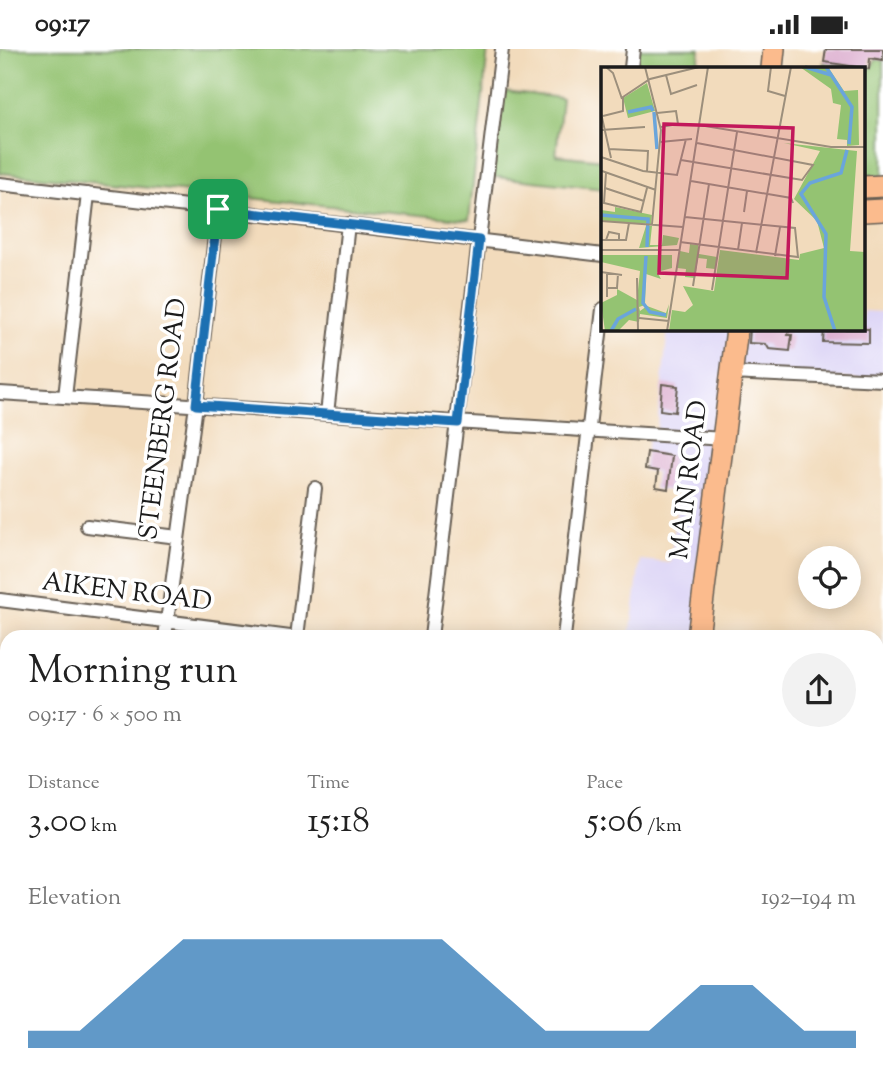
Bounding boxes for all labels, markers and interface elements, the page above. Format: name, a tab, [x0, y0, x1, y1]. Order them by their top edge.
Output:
text: 09:17	[35, 6, 90, 43]
inset map	[601, 67, 866, 331]
pin	[188, 179, 248, 239]
icon: arrive	[199, 190, 237, 228]
street label: STEENBERG ROAD	[131, 296, 197, 542]
street label: MAIN ROAD	[662, 398, 718, 562]
map controls	[798, 546, 861, 609]
button: locate	[798, 546, 861, 609]
street label: AIKEN ROAD	[40, 564, 214, 622]
text: Morning run	[28, 646, 238, 700]
button: share	[782, 653, 856, 727]
text: 09:17 · 6 × 500 m	[28, 699, 182, 732]
text: Distance	[28, 770, 100, 797]
text: Time	[307, 770, 350, 797]
text: Pace	[587, 770, 623, 797]
text: 3.00	[28, 797, 87, 848]
text: 15:18	[307, 797, 370, 848]
text: 5:06	[587, 797, 643, 848]
text: km	[87, 813, 117, 840]
text: /km	[643, 813, 682, 840]
text: Elevation	[28, 882, 121, 915]
text: 192–194 m	[761, 882, 856, 915]

